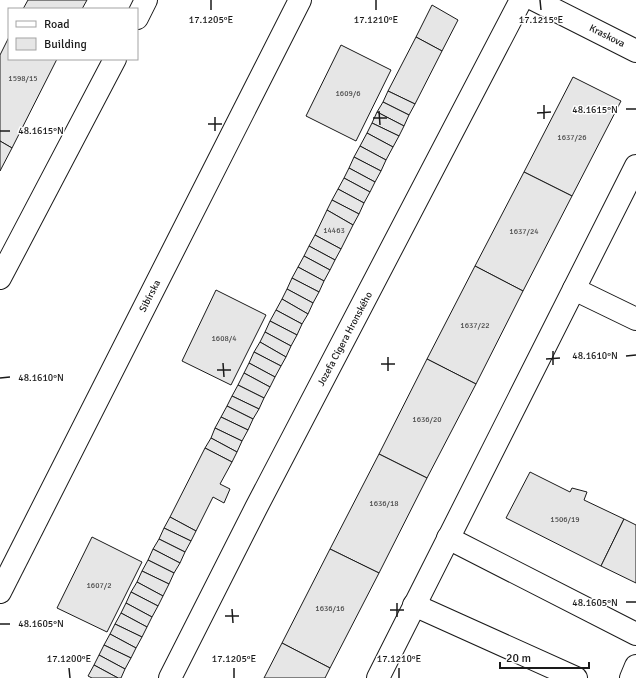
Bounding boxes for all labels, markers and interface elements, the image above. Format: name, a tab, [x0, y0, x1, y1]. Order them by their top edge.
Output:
legend	[8, 8, 138, 60]
text: 17.1205°E	[189, 14, 234, 26]
text: 17.1210°E	[354, 14, 399, 26]
text: 17.1215°E	[519, 14, 564, 26]
text: Road	[44, 17, 70, 32]
street label: Kraskova	[587, 22, 627, 50]
text: Building	[44, 37, 87, 52]
house number: 1598/15	[8, 73, 38, 83]
house number: 1609/6	[336, 88, 360, 98]
text: 48.1615°N	[572, 104, 618, 116]
text: 48.1615°N	[18, 125, 64, 137]
house number: 1637/26	[557, 132, 587, 142]
house number: 14463	[323, 225, 345, 235]
house number: 1637/24	[509, 226, 539, 236]
street label: Sibírska	[137, 278, 163, 314]
street label: Jozefa Cígera Hronského	[315, 290, 375, 388]
house number: 1637/22	[460, 320, 490, 330]
house number: 1608/4	[212, 333, 237, 343]
text: 48.1610°N	[572, 350, 618, 362]
text: 48.1610°N	[18, 372, 64, 384]
house number: 1636/20	[412, 414, 442, 424]
house number: 1636/18	[369, 498, 399, 508]
house number: 1506/19	[550, 514, 580, 524]
house number: 1607/2	[87, 580, 111, 590]
text: 48.1605°N	[572, 597, 618, 609]
house number: 1636/16	[315, 603, 345, 613]
text: 48.1605°N	[18, 618, 64, 630]
scale bar	[500, 644, 589, 670]
text: 20 m	[506, 651, 531, 666]
text: 17.1200°E	[47, 653, 92, 665]
text: 17.1205°E	[212, 653, 257, 665]
text: 17.1210°E	[377, 653, 422, 665]

